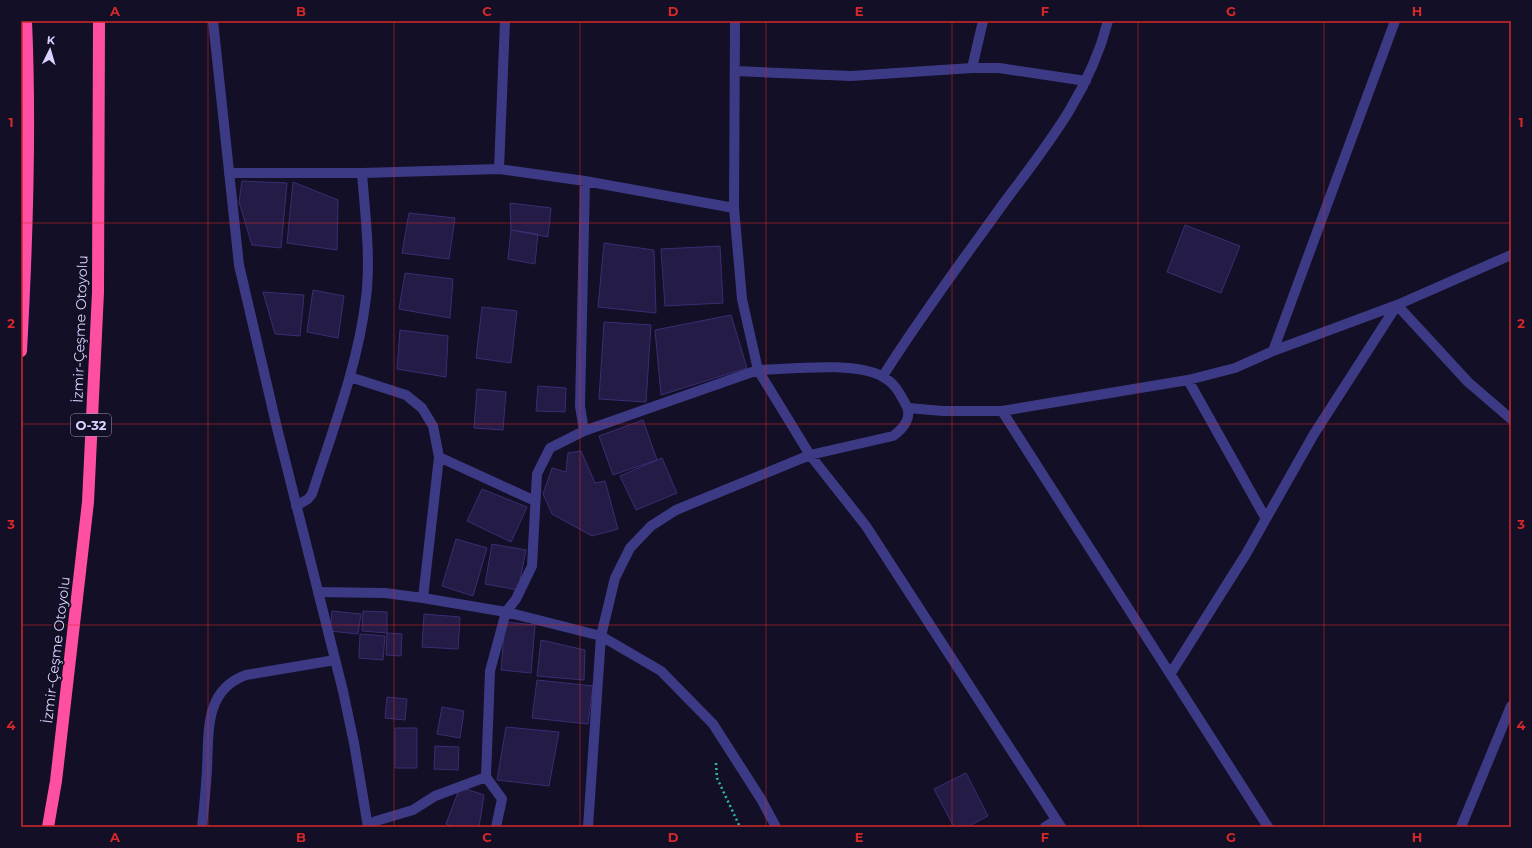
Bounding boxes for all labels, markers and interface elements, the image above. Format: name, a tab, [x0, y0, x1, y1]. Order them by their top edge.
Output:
text: A	[109, 3, 121, 19]
text: B	[296, 3, 306, 19]
text: C	[482, 3, 492, 19]
text: D	[668, 3, 679, 19]
text: E	[855, 3, 864, 19]
text: F	[1041, 3, 1049, 19]
text: G	[1226, 3, 1236, 19]
text: H	[1412, 3, 1422, 19]
north arrow	[30, 30, 70, 70]
text: K	[46, 33, 56, 47]
text: 1	[8, 114, 14, 130]
text: 1	[1518, 114, 1524, 130]
street label: İzmir-Çeşme Otoyolu	[68, 255, 92, 403]
text: 2	[7, 315, 15, 331]
text: 2	[1517, 315, 1525, 331]
road number: O-32	[71, 414, 111, 436]
text: 3	[6, 516, 15, 532]
text: 3	[1516, 516, 1525, 532]
street label: İzmir-Çeşme Otoyolu	[38, 575, 74, 725]
text: 4	[7, 717, 16, 733]
text: 4	[1517, 717, 1526, 733]
text: A	[109, 829, 121, 845]
text: B	[296, 829, 306, 845]
text: C	[482, 829, 492, 845]
text: D	[668, 829, 679, 845]
text: E	[855, 829, 864, 845]
text: F	[1041, 829, 1049, 845]
text: G	[1226, 829, 1236, 845]
text: H	[1412, 829, 1422, 845]

